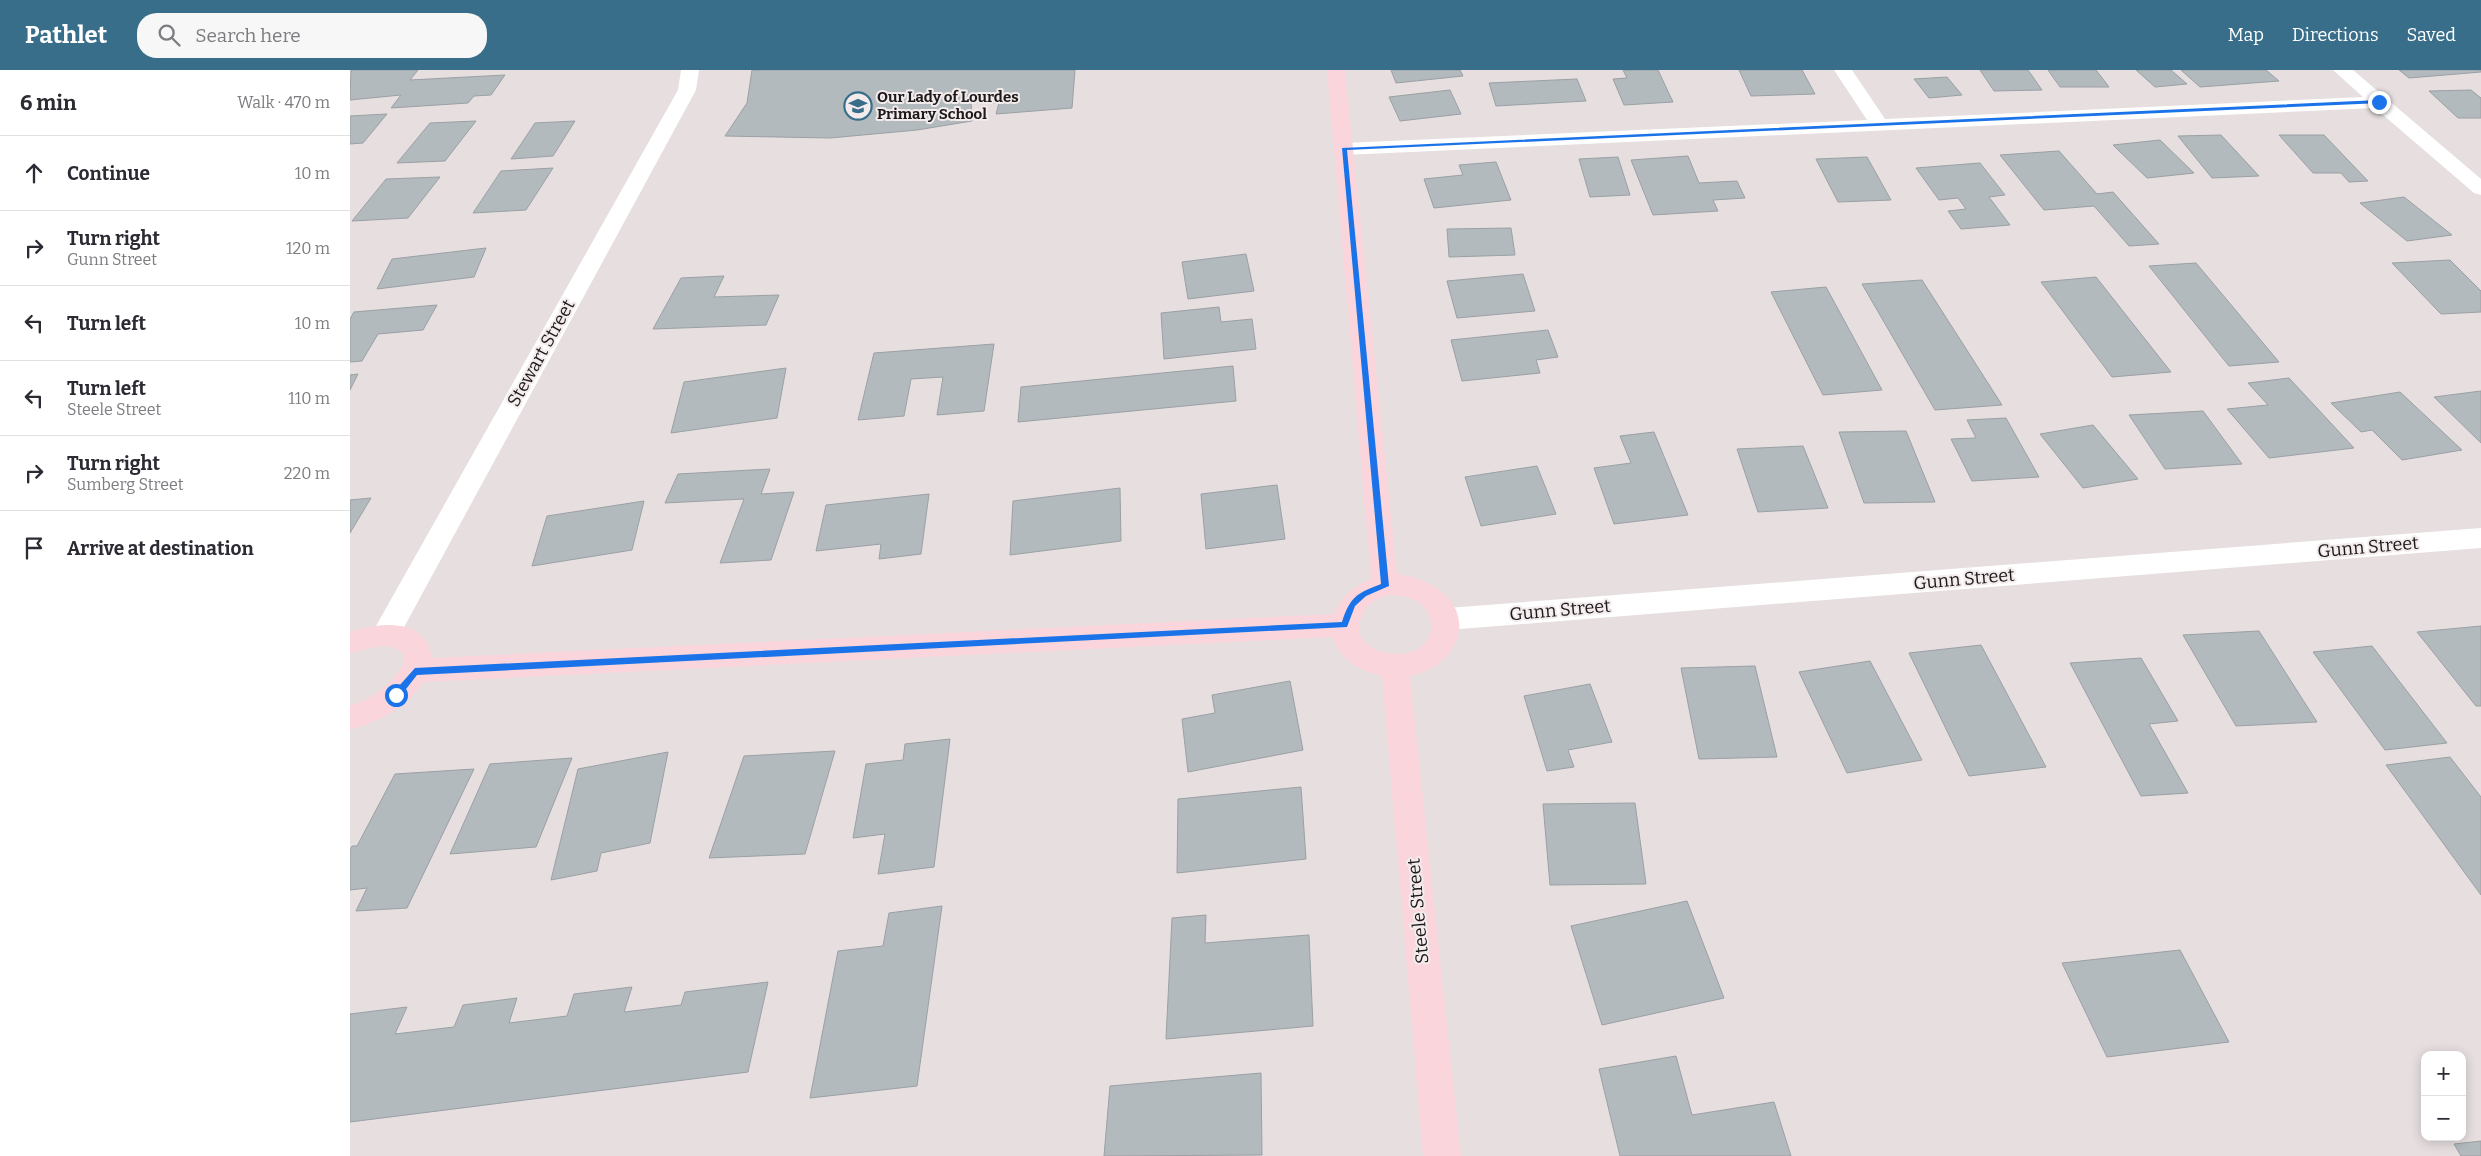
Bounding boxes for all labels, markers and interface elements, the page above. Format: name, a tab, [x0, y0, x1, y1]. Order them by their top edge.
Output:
search box	[137, 13, 487, 58]
text: Pathlet	[25, 21, 107, 49]
icon: search	[155, 21, 183, 49]
text: Search here	[195, 24, 301, 47]
text: Map	[2228, 24, 2264, 46]
text: Directions	[2292, 24, 2379, 46]
text: Saved	[2407, 24, 2456, 46]
place label: Our Lady of Lourdes Primary School	[877, 88, 1019, 123]
text: 6 min	[20, 90, 76, 116]
school or university icon: Our Lady of Lourdes Primary School	[843, 91, 873, 121]
route end	[2368, 91, 2391, 114]
text: Walk · 470 m	[237, 93, 330, 112]
icon: ahead	[20, 159, 48, 187]
text: Continue	[67, 162, 150, 185]
text: 10 m	[295, 164, 330, 183]
text: Turn right	[67, 227, 160, 250]
icon: right	[20, 234, 48, 262]
text: 120 m	[286, 239, 330, 258]
text: Gunn Street	[67, 250, 157, 269]
street label: Stewart Street	[503, 295, 580, 410]
icon: left	[20, 309, 48, 337]
text: Turn left	[67, 312, 146, 335]
text: 10 m	[295, 314, 330, 333]
text: Turn left	[67, 377, 146, 400]
icon: left	[20, 384, 48, 412]
text: 110 m	[288, 389, 330, 408]
text: Steele Street	[67, 400, 161, 419]
text: Turn right	[67, 452, 160, 475]
icon: right	[20, 459, 48, 487]
text: 220 m	[284, 464, 330, 483]
text: Sumberg Street	[67, 475, 184, 494]
street label: Gunn Street	[2317, 532, 2420, 562]
icon: arrive	[20, 534, 48, 562]
text: Arrive at destination	[67, 537, 254, 560]
street label: Gunn Street	[1913, 564, 2016, 594]
street label: Gunn Street	[1509, 595, 1612, 625]
route start	[385, 684, 408, 707]
street label: Steele Street	[1402, 857, 1434, 965]
map controls	[2421, 1051, 2466, 1141]
button: +	[2421, 1051, 2466, 1096]
button: −	[2421, 1096, 2466, 1141]

